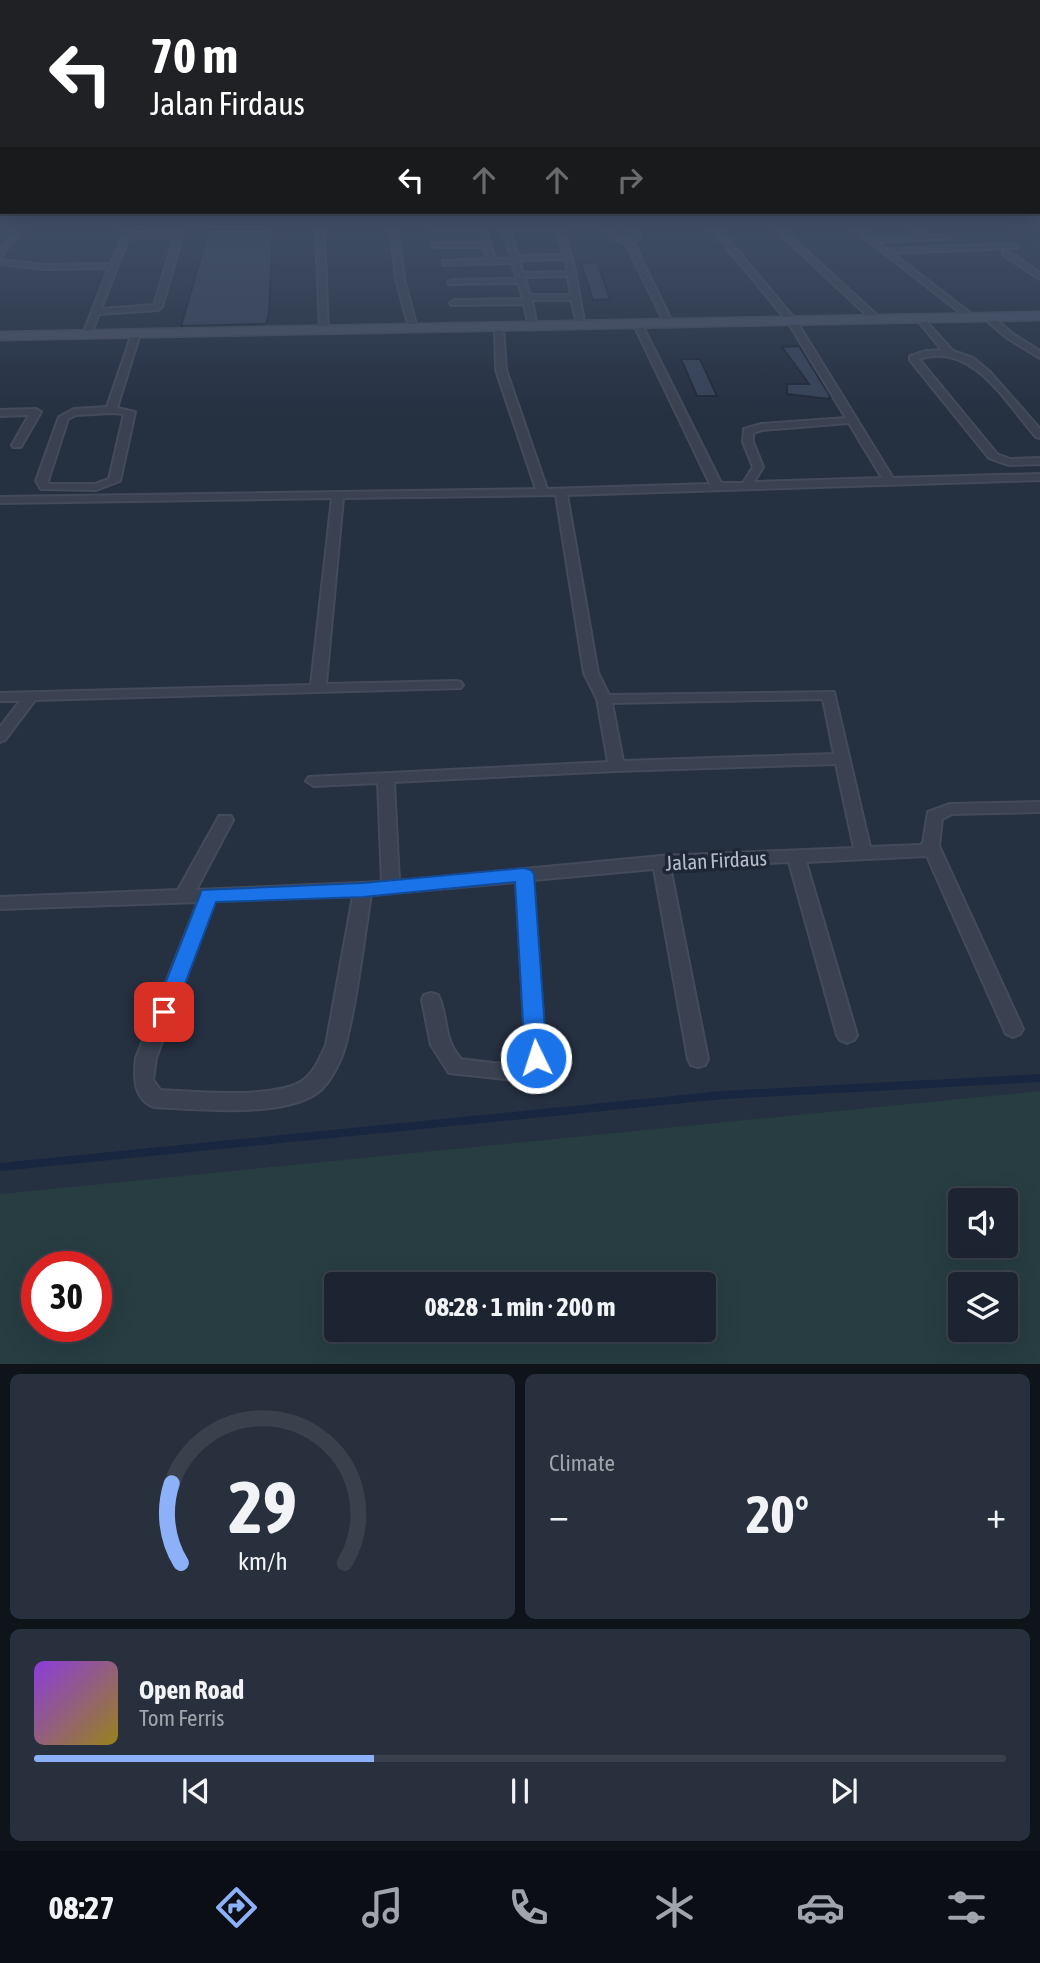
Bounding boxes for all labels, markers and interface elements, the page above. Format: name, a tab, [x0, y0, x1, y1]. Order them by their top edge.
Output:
text: 70 m	[150, 27, 238, 83]
icon: left	[35, 28, 126, 119]
text: Jalan Firdaus	[150, 85, 305, 122]
icon: left	[392, 161, 430, 199]
icon: ahead	[465, 161, 503, 199]
icon: ahead	[538, 161, 576, 199]
icon: right	[611, 161, 649, 199]
street label: Jalan Firdaus	[665, 845, 767, 875]
pin	[134, 982, 194, 1042]
icon: arrive	[145, 993, 183, 1031]
position arrow	[499, 1021, 573, 1095]
map controls	[948, 1188, 1018, 1342]
button: sound	[948, 1188, 1018, 1258]
speed limit sign: 30	[21, 1251, 112, 1342]
button: layers	[948, 1272, 1018, 1342]
text: 08:28 · 1 min · 200 m	[425, 1292, 615, 1322]
text: Climate	[549, 1450, 615, 1476]
text: 29	[228, 1465, 297, 1548]
text: 20°	[746, 1484, 809, 1544]
text: −	[549, 1493, 569, 1536]
text: +	[986, 1493, 1006, 1536]
text: km/h	[238, 1546, 287, 1574]
text: Open Road	[139, 1675, 244, 1705]
text: Tom Ferris	[139, 1705, 224, 1731]
icon: previous	[177, 1772, 215, 1810]
icon: pause	[501, 1772, 539, 1810]
icon: next	[825, 1772, 863, 1810]
icon: directions	[212, 1883, 261, 1932]
icon: music	[358, 1883, 407, 1932]
icon: phone	[504, 1883, 553, 1932]
icon: climate	[650, 1883, 699, 1932]
icon: car	[796, 1883, 845, 1932]
icon: filters	[942, 1883, 991, 1932]
text: 08:27	[49, 1889, 114, 1926]

